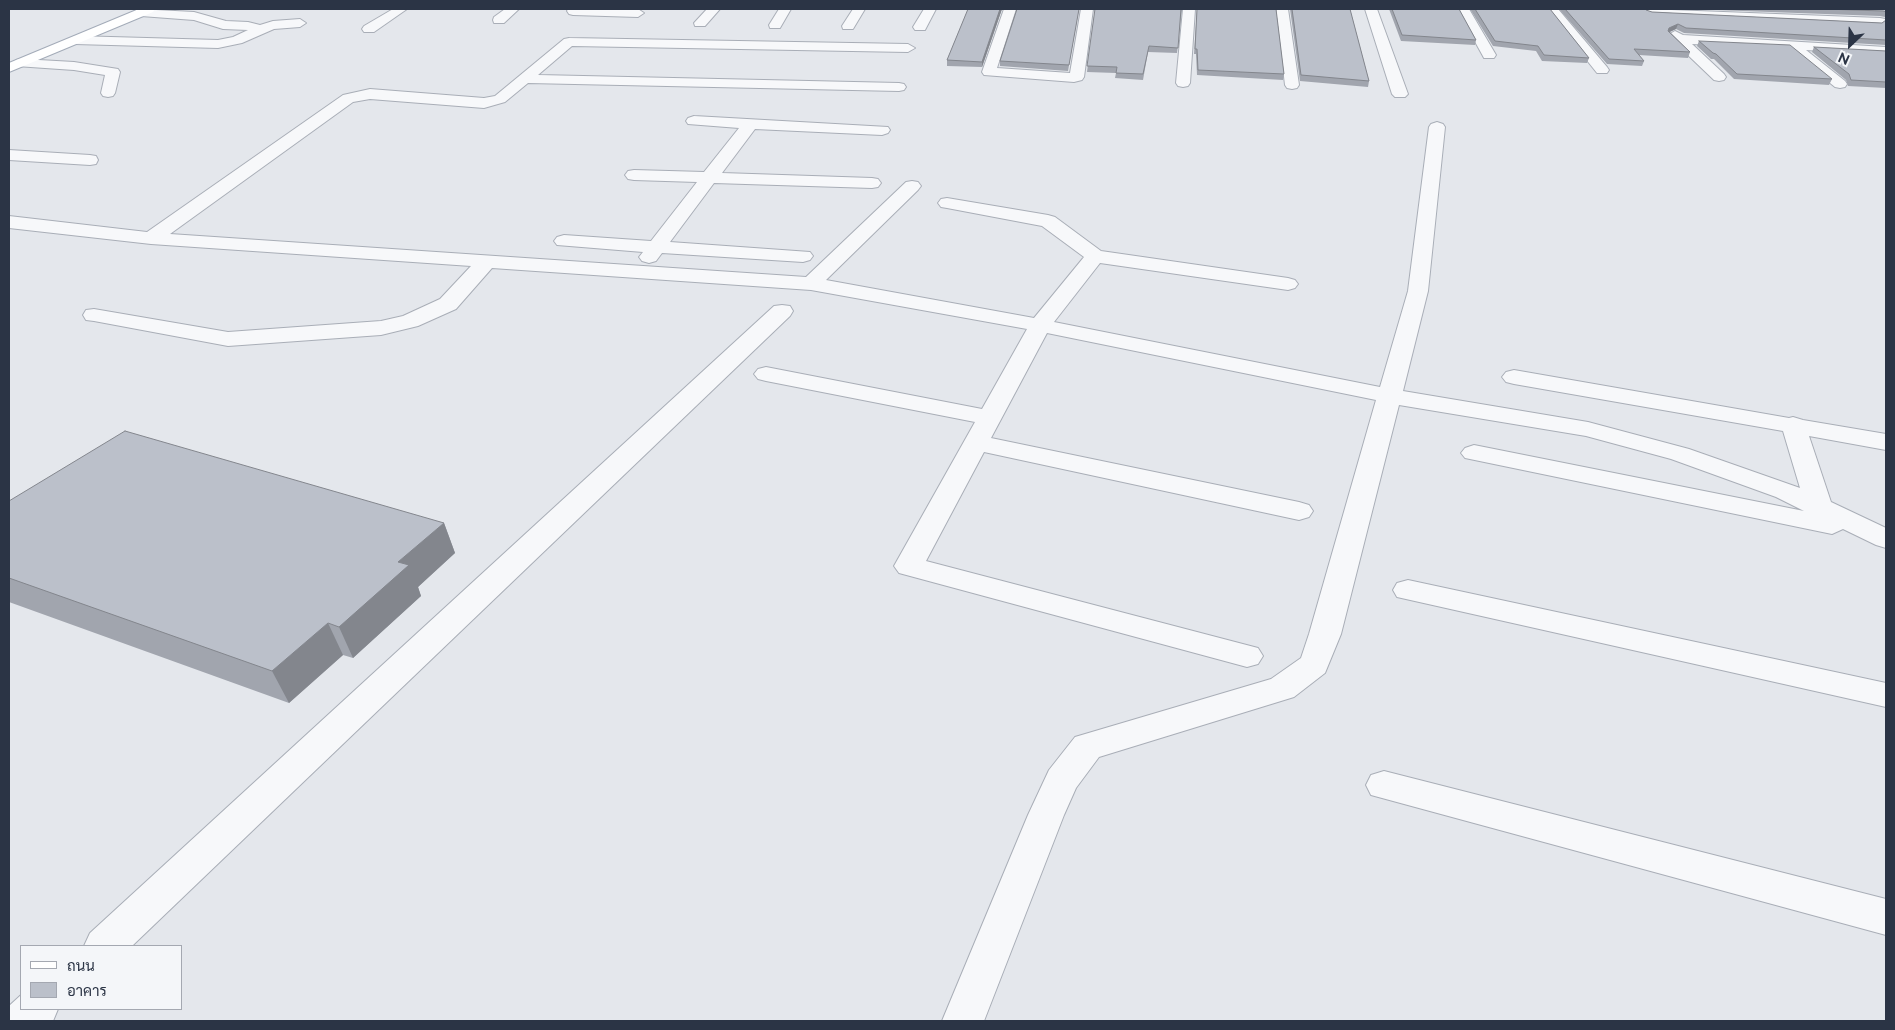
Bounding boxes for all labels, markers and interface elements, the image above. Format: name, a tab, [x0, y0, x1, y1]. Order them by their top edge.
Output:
north arrow	[1825, 20, 1875, 70]
text: N	[1836, 49, 1852, 68]
legend	[20, 945, 182, 1010]
text: ถนน	[67, 957, 95, 975]
text: อาคาร	[67, 982, 107, 1000]

